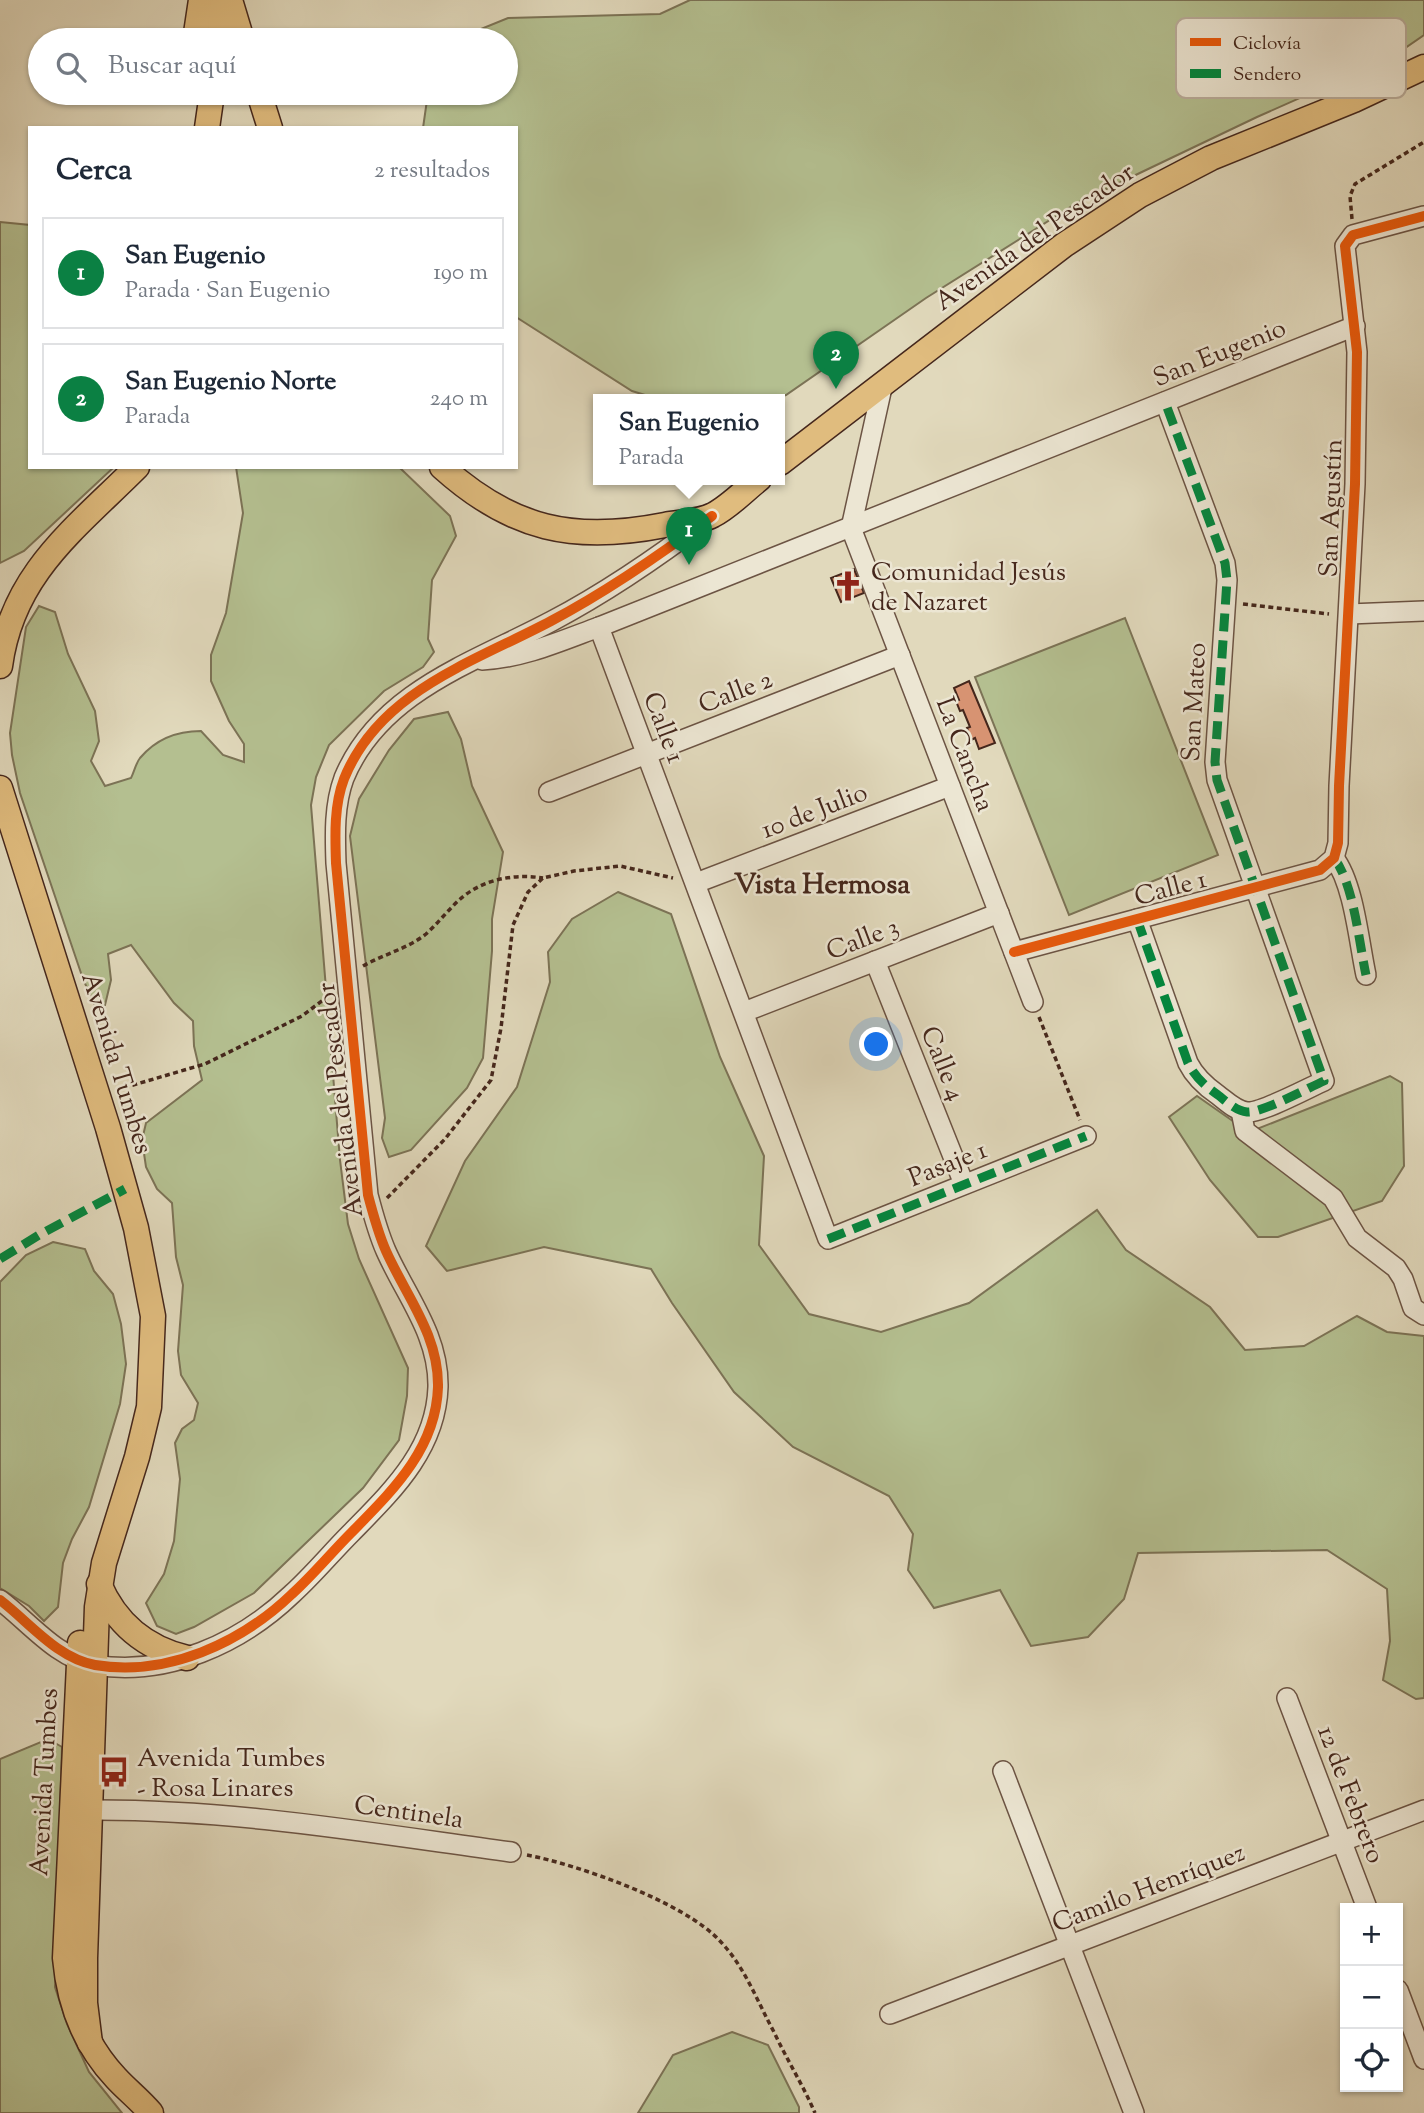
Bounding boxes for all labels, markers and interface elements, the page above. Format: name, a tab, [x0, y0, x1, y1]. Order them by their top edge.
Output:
legend	[1176, 18, 1406, 98]
search box	[28, 28, 518, 105]
text: Ciclovía	[1233, 31, 1301, 58]
icon: search	[52, 48, 90, 86]
text: Buscar aquí	[108, 48, 237, 85]
text: Sendero	[1233, 62, 1301, 89]
text: Cerca	[56, 150, 132, 193]
text: 2 resultados	[374, 155, 490, 188]
street label: Avenida del Pescador	[928, 155, 1143, 321]
text: San Eugenio	[125, 238, 266, 275]
text: 1	[77, 257, 85, 290]
text: 190 m	[433, 257, 488, 290]
text: Parada · San Eugenio	[125, 275, 330, 308]
street label: San Eugenio	[1148, 311, 1292, 398]
pin: 2	[813, 331, 859, 389]
text: San Eugenio Norte	[125, 364, 336, 401]
text: 2	[76, 383, 86, 416]
text: 240 m	[430, 383, 488, 416]
popup	[593, 394, 785, 485]
text: Parada	[125, 401, 190, 434]
text: San Eugenio	[619, 405, 759, 442]
street label: San Agustín	[1312, 438, 1353, 578]
text: Parada	[619, 442, 684, 475]
pin: 1	[666, 507, 712, 565]
place label: Comunidad Jesús de Nazaret	[871, 555, 1066, 622]
church icon: Comunidad Jesús de Nazaret	[831, 569, 865, 603]
street label: San Mateo	[1174, 642, 1217, 763]
street label: Calle 2	[693, 662, 778, 724]
street label: Calle 1	[632, 687, 693, 769]
street label: La Cancha	[925, 692, 1002, 817]
street label: 10 de Julio	[756, 775, 873, 850]
street label: Calle 1	[1130, 862, 1211, 917]
district label: Vista Hermosa	[734, 866, 910, 906]
street label: Calle 3	[821, 910, 905, 971]
street label: Avenida Tumbes	[70, 968, 161, 1159]
street label: Avenida del Pescador	[309, 980, 374, 1219]
street label: Calle 4	[910, 1021, 973, 1107]
your location	[859, 1027, 893, 1061]
street label: Pasaje 1	[903, 1133, 993, 1198]
street label: Avenida Tumbes	[22, 1687, 69, 1877]
street label: 12 de Febrero	[1306, 1721, 1393, 1869]
place label: Avenida Tumbes - Rosa Linares	[137, 1741, 325, 1808]
bus stop icon: Avenida Tumbes - Rosa Linares	[97, 1755, 131, 1789]
street label: Centinela	[352, 1787, 466, 1839]
street label: Camilo Henríquez	[1047, 1835, 1251, 1943]
map controls	[1340, 1903, 1403, 2092]
button: +	[1340, 1903, 1403, 1966]
button: −	[1340, 1966, 1403, 2029]
button: locate	[1340, 2029, 1403, 2092]

